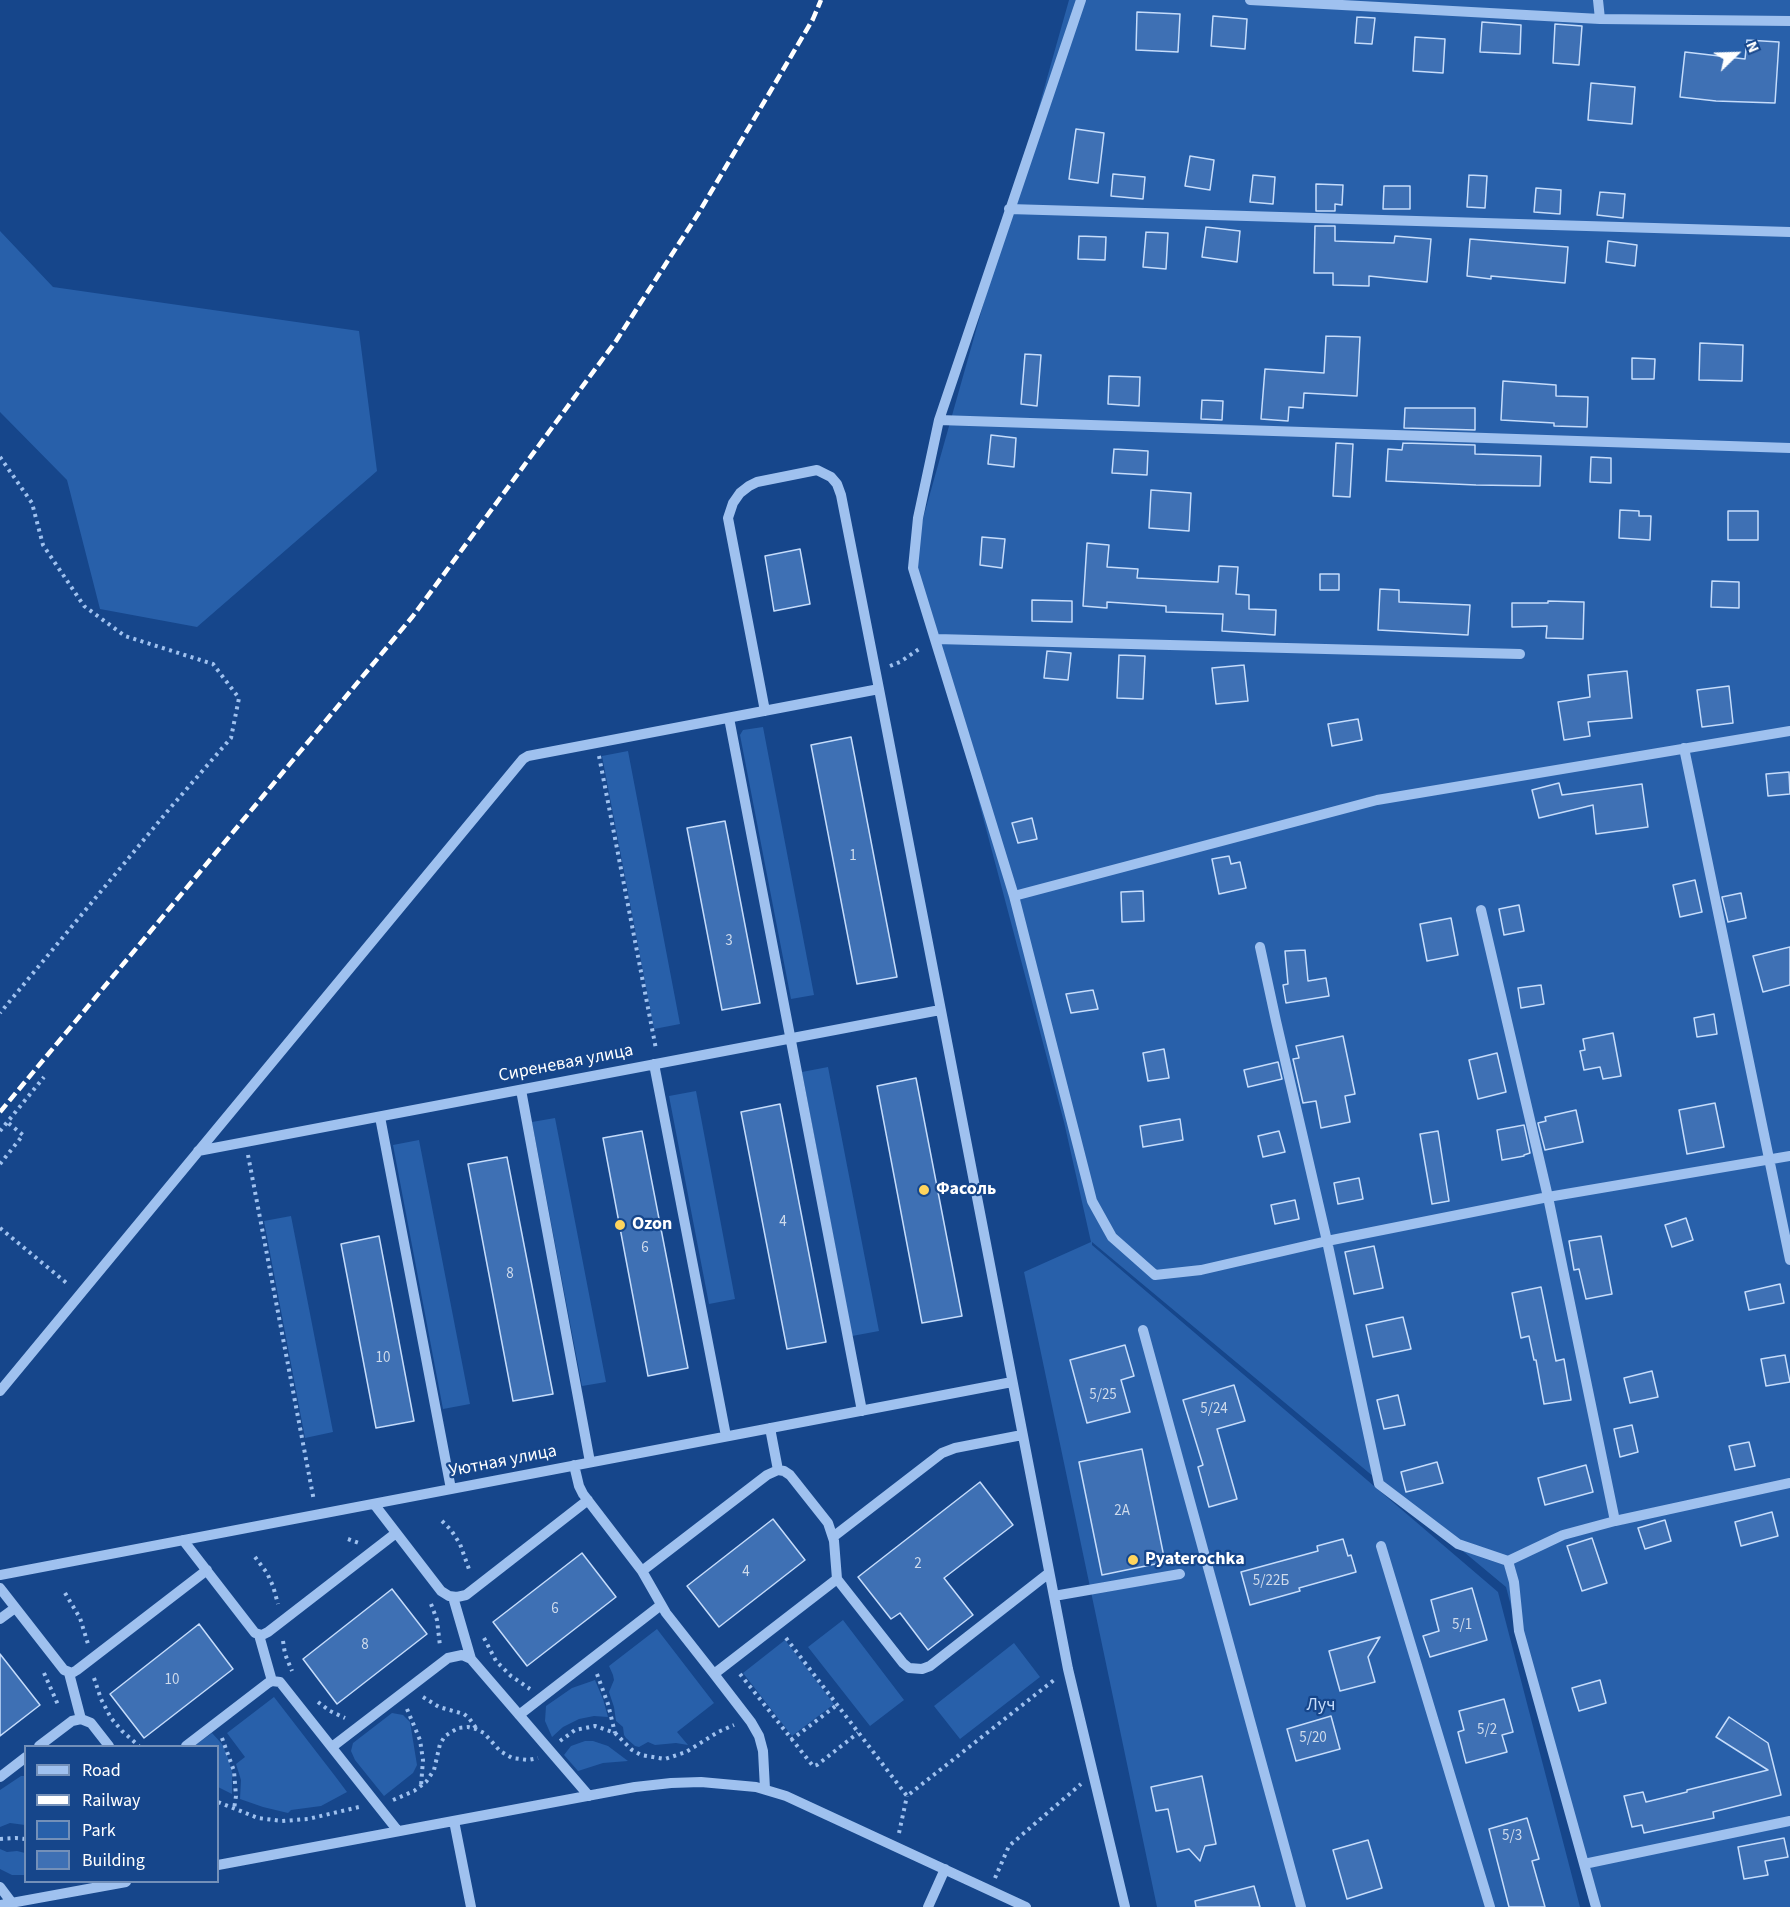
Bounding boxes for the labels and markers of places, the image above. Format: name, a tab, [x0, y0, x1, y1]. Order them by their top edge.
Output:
place label: Фасоль	[936, 1179, 996, 1201]
marker: Фасоль	[917, 1183, 931, 1197]
place label: Ozon	[632, 1214, 672, 1236]
marker: Ozon	[613, 1218, 627, 1232]
place label: Pyaterochka	[1145, 1549, 1245, 1571]
marker: Pyaterochka	[1126, 1553, 1140, 1567]

